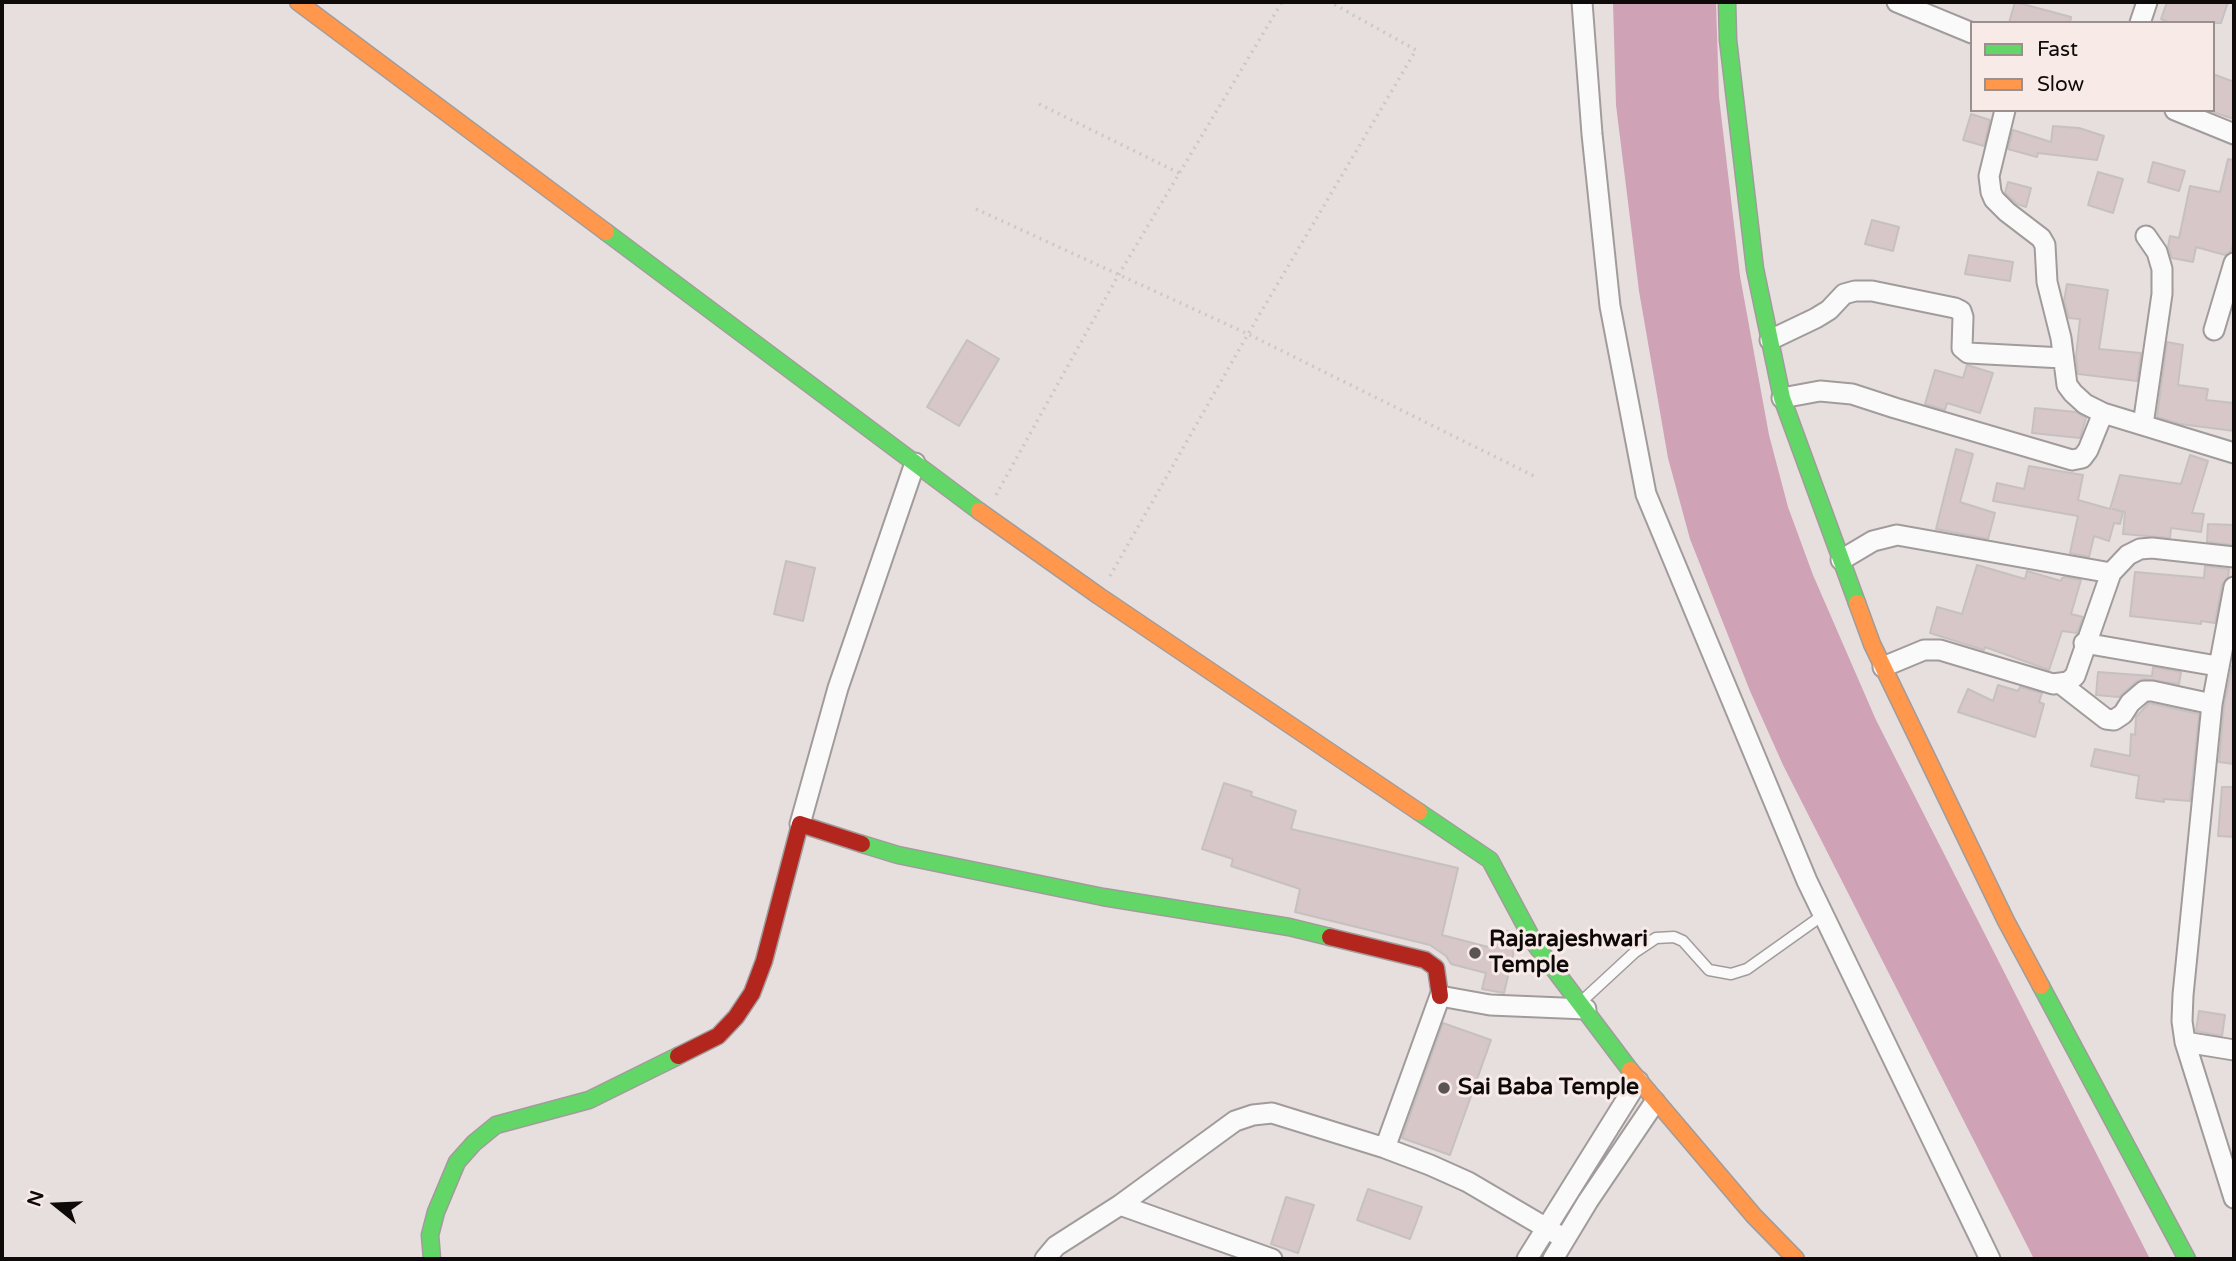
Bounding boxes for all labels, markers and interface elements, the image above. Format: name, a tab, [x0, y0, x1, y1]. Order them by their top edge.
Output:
legend	[1970, 21, 2215, 112]
text: Fast	[2037, 37, 2078, 62]
text: Slow	[2037, 72, 2084, 97]
place label: Rajarajeshwari Temple	[1489, 926, 1648, 980]
marker: Rajarajeshwari Temple	[1467, 945, 1483, 961]
place label: Sai Baba Temple	[1458, 1074, 1639, 1102]
marker: Sai Baba Temple	[1436, 1080, 1452, 1096]
north arrow	[21, 1170, 91, 1240]
text: N	[23, 1188, 49, 1209]

